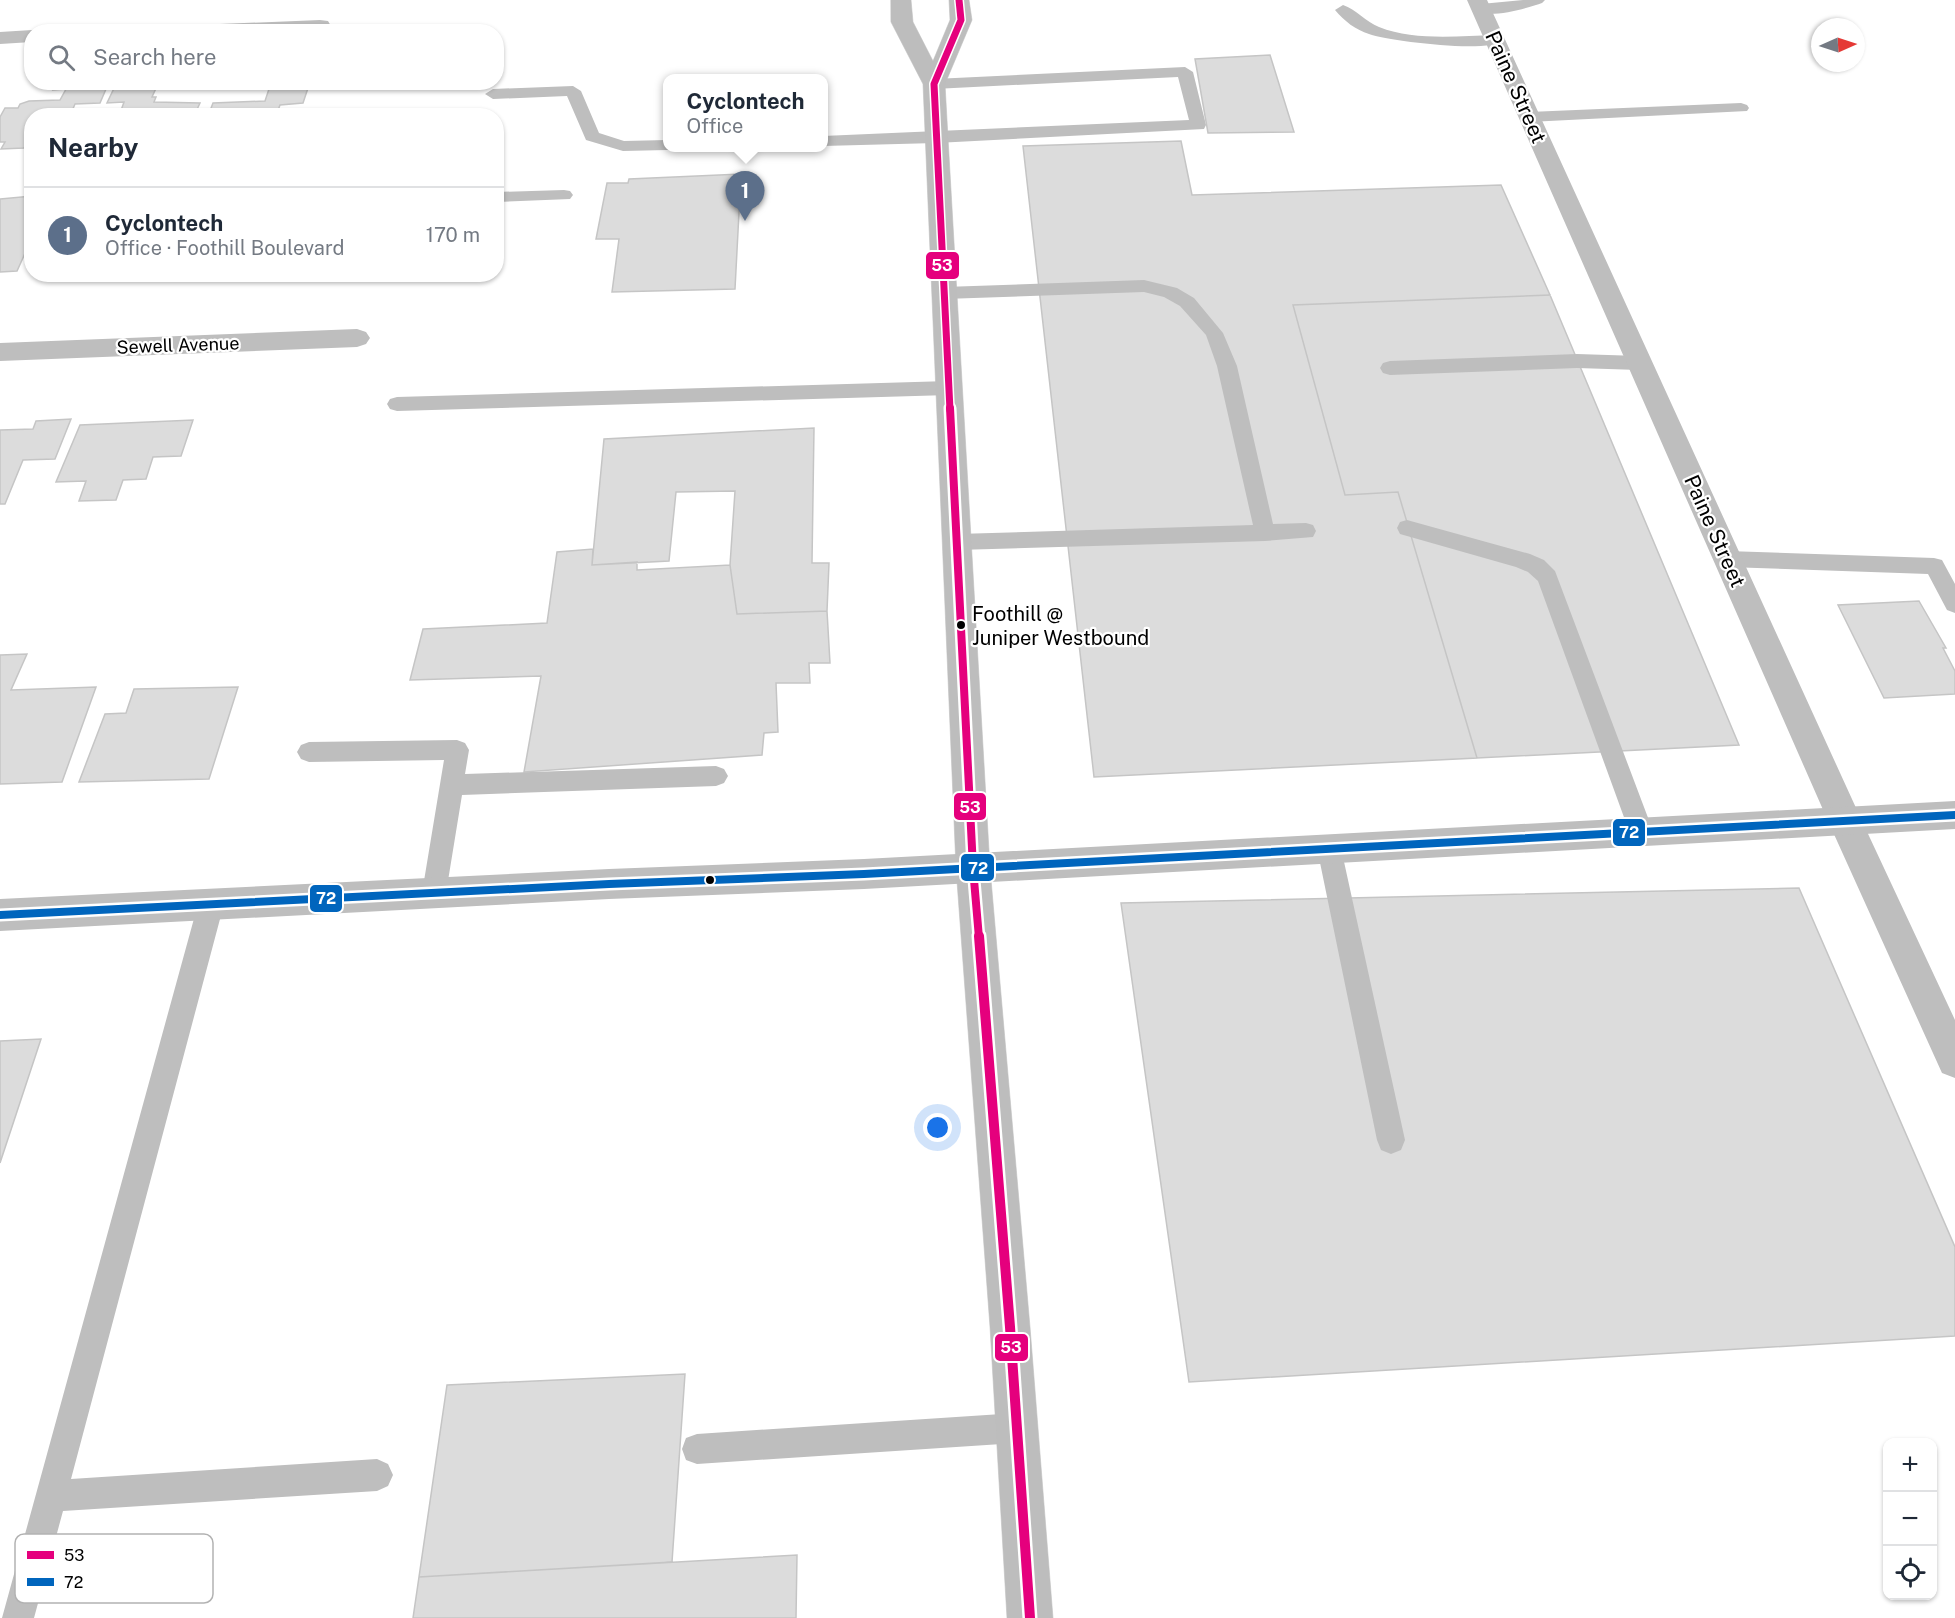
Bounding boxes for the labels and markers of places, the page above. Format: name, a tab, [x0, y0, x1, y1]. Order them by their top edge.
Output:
pin: 1	[726, 172, 764, 221]
place label: Foothill @ Juniper Westbound	[972, 602, 1149, 650]
marker: Foothill @ Juniper Westbound	[955, 619, 967, 631]
unlabelled marker	[704, 874, 716, 886]

